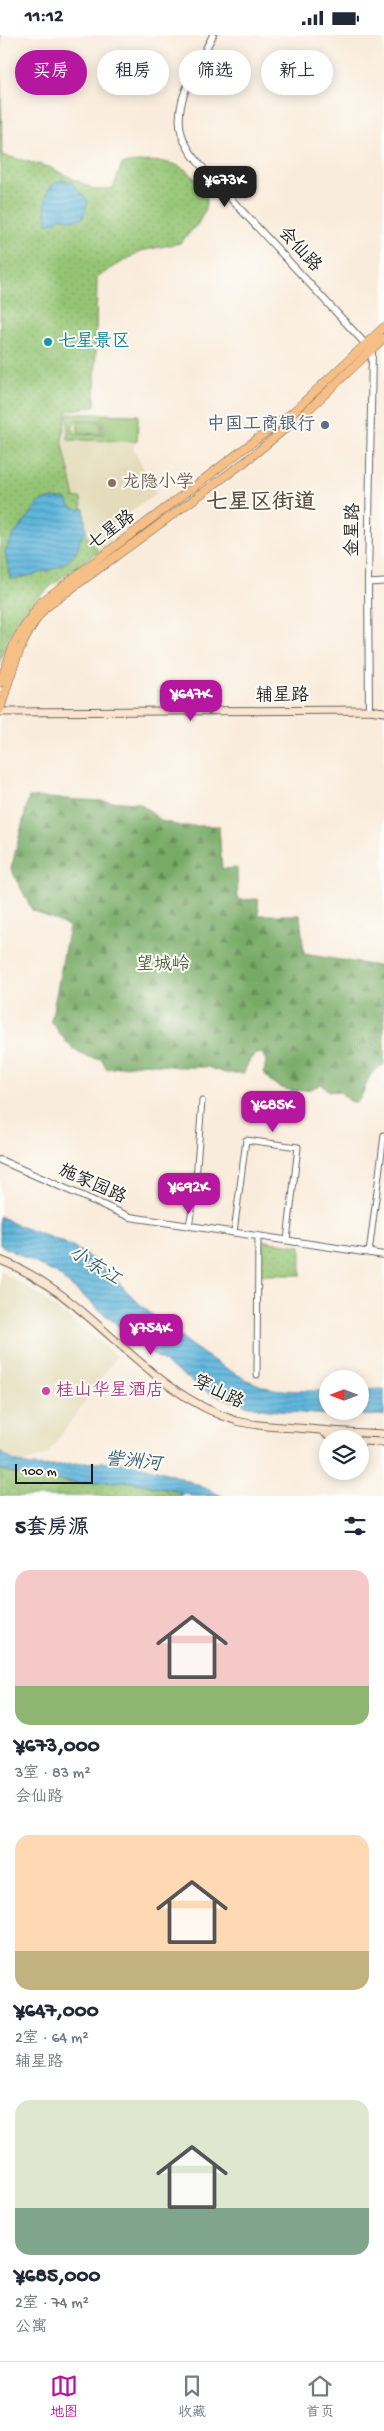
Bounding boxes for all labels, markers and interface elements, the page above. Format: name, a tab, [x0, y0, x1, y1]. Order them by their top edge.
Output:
text: 11:12	[25, 6, 63, 29]
chip: 买房	[15, 50, 87, 95]
chip: 租房	[97, 50, 169, 95]
chip: 筛选	[179, 50, 251, 95]
chip: 新上	[261, 50, 333, 95]
pin: ¥673K	[190, 165, 260, 208]
text: ¥673K	[205, 172, 245, 191]
street label: 会仙路	[273, 222, 326, 277]
place label: 七星景区	[58, 331, 130, 353]
marker: 七星景区	[42, 336, 54, 348]
place label: 中国工商银行	[207, 414, 315, 436]
marker: 中国工商银行	[319, 419, 331, 431]
place label: 龙隐小学	[122, 472, 194, 494]
marker: 龙隐小学	[106, 477, 118, 489]
district label: 七星区街道	[206, 490, 316, 517]
street label: 金星路	[342, 503, 365, 557]
street label: 七星路	[84, 506, 140, 556]
pin: ¥647K	[156, 679, 226, 722]
street label: 辅星路	[255, 685, 309, 707]
text: ¥647K	[171, 686, 211, 705]
park label: 望城岭	[136, 954, 190, 976]
pin: ¥685K	[238, 1091, 308, 1133]
text: ¥685K	[252, 1097, 294, 1116]
street label: 施家园路	[55, 1160, 130, 1209]
pin: ¥692K	[154, 1173, 224, 1215]
text: ¥692K	[169, 1179, 209, 1198]
water label: 小东江	[64, 1241, 126, 1292]
pin: ¥754K	[116, 1313, 186, 1356]
text: ¥754K	[131, 1320, 171, 1339]
north arrow	[319, 1370, 369, 1420]
map controls	[319, 1370, 369, 1480]
street label: 穿山路	[189, 1371, 247, 1414]
place label: 桂山华星酒店	[56, 1380, 164, 1402]
marker: 桂山华星酒店	[40, 1385, 52, 1397]
button: layers	[319, 1430, 369, 1480]
water label: 訾洲河	[103, 1448, 166, 1478]
scale bar	[15, 1461, 92, 1484]
text: 100 m	[22, 1464, 57, 1481]
icon: filters	[341, 1512, 369, 1540]
text: 5套房源	[15, 1517, 89, 1542]
icon: home	[147, 1602, 237, 1692]
text: ¥673,000	[15, 1735, 100, 1760]
text: 3室 · 83 m²	[15, 1765, 90, 1784]
text: 会仙路	[15, 1789, 63, 1808]
icon: home	[147, 1867, 237, 1957]
text: ¥647,000	[15, 2000, 99, 2025]
text: 2室 · 64 m²	[15, 2030, 89, 2049]
text: 辅星路	[15, 2054, 63, 2073]
icon: home	[147, 2132, 237, 2222]
text: ¥685,000	[15, 2265, 100, 2290]
text: 2室 · 74 m²	[15, 2295, 89, 2314]
text: 公寓	[15, 2319, 47, 2338]
tab: 地图	[50, 2372, 78, 2422]
tab: 收藏	[178, 2372, 206, 2422]
tab: 首页	[306, 2372, 334, 2422]

